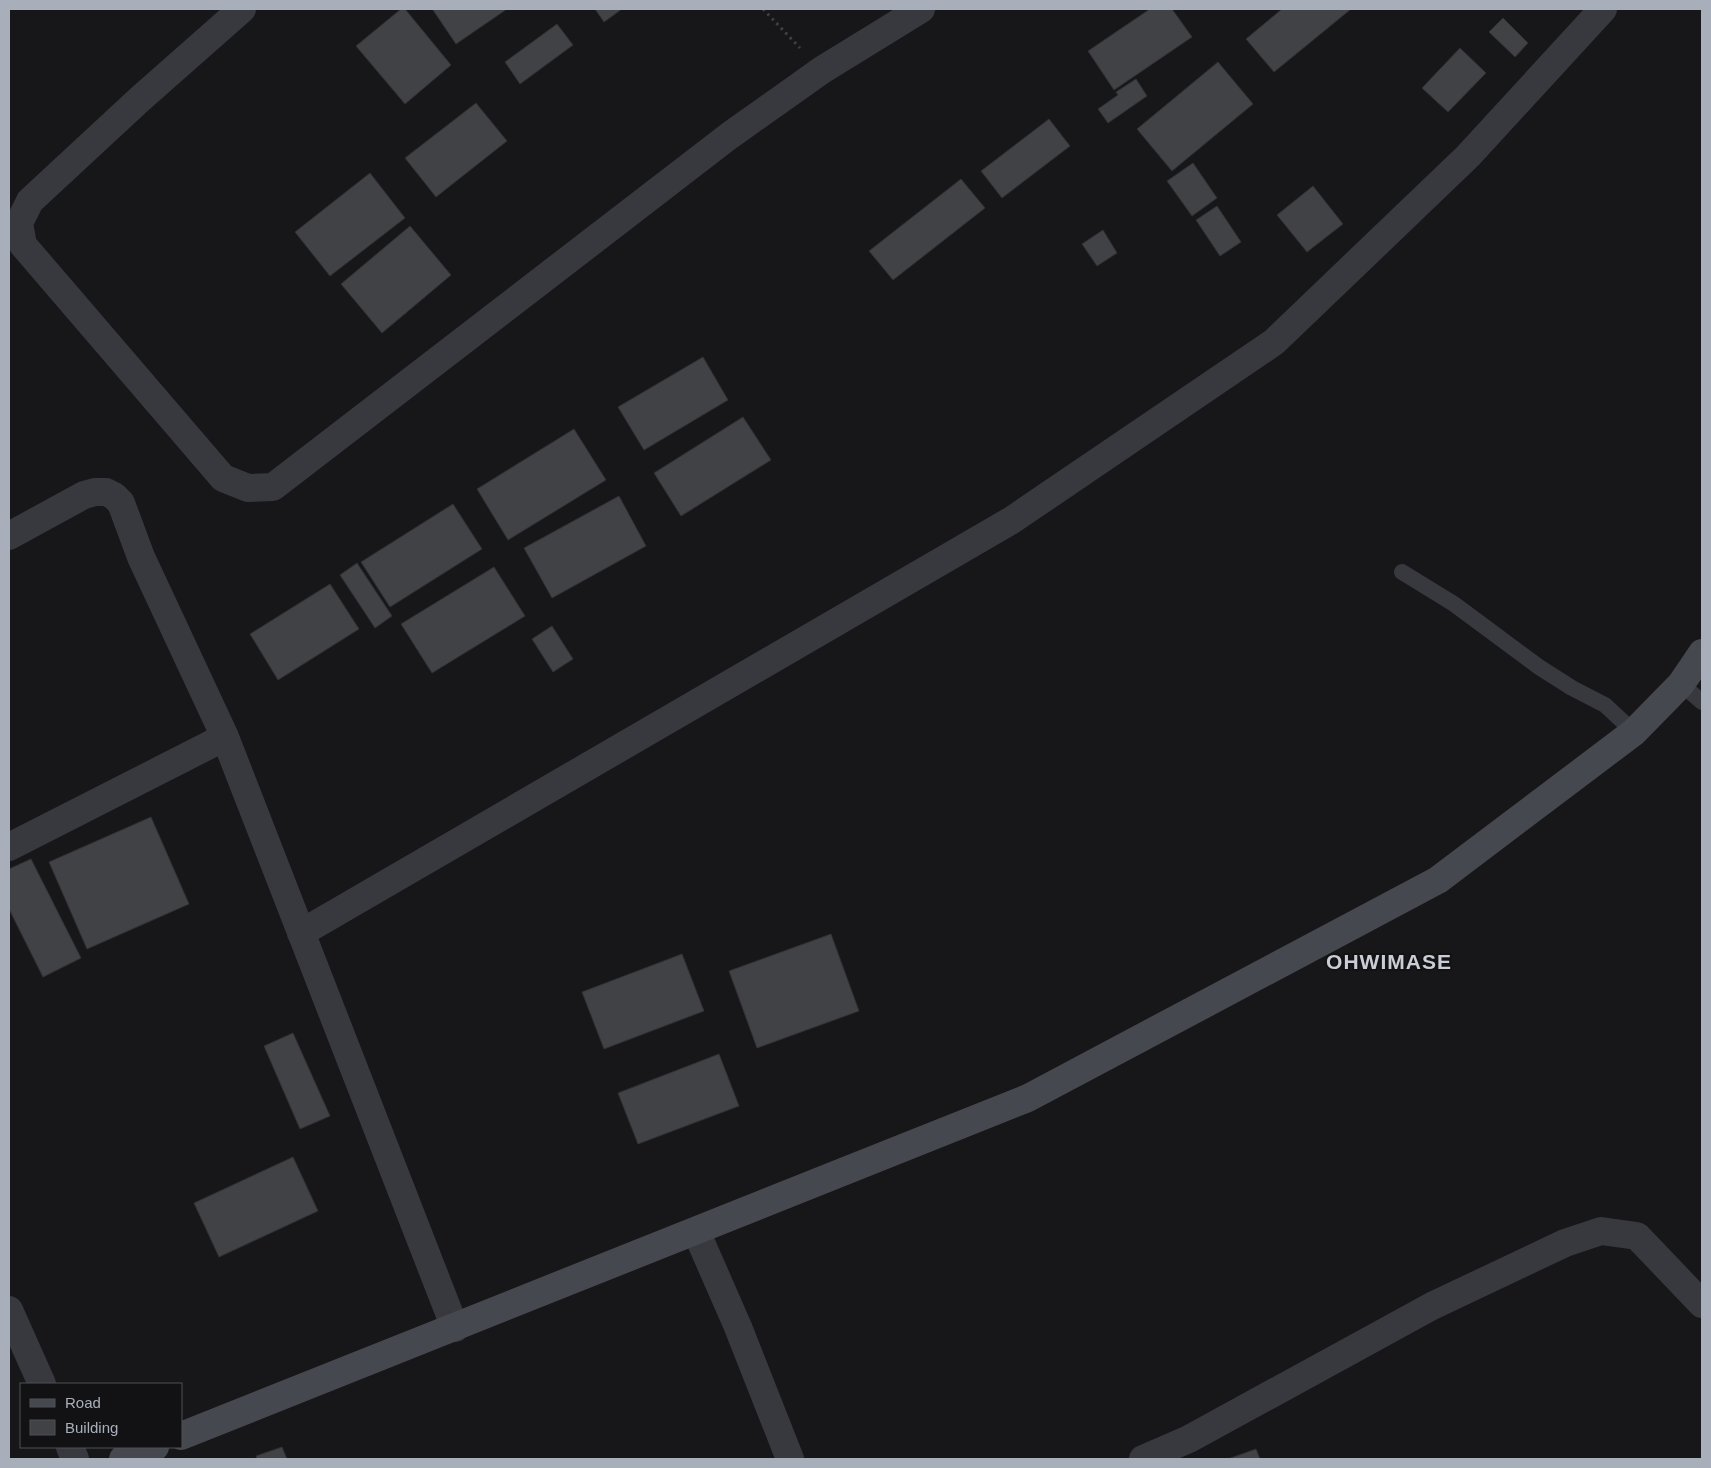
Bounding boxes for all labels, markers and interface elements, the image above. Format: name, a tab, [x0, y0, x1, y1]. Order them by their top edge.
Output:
district label: OHWIMASE	[1326, 950, 1452, 973]
legend	[20, 1383, 182, 1448]
text: Road	[65, 1394, 101, 1411]
text: Building	[65, 1419, 118, 1436]

